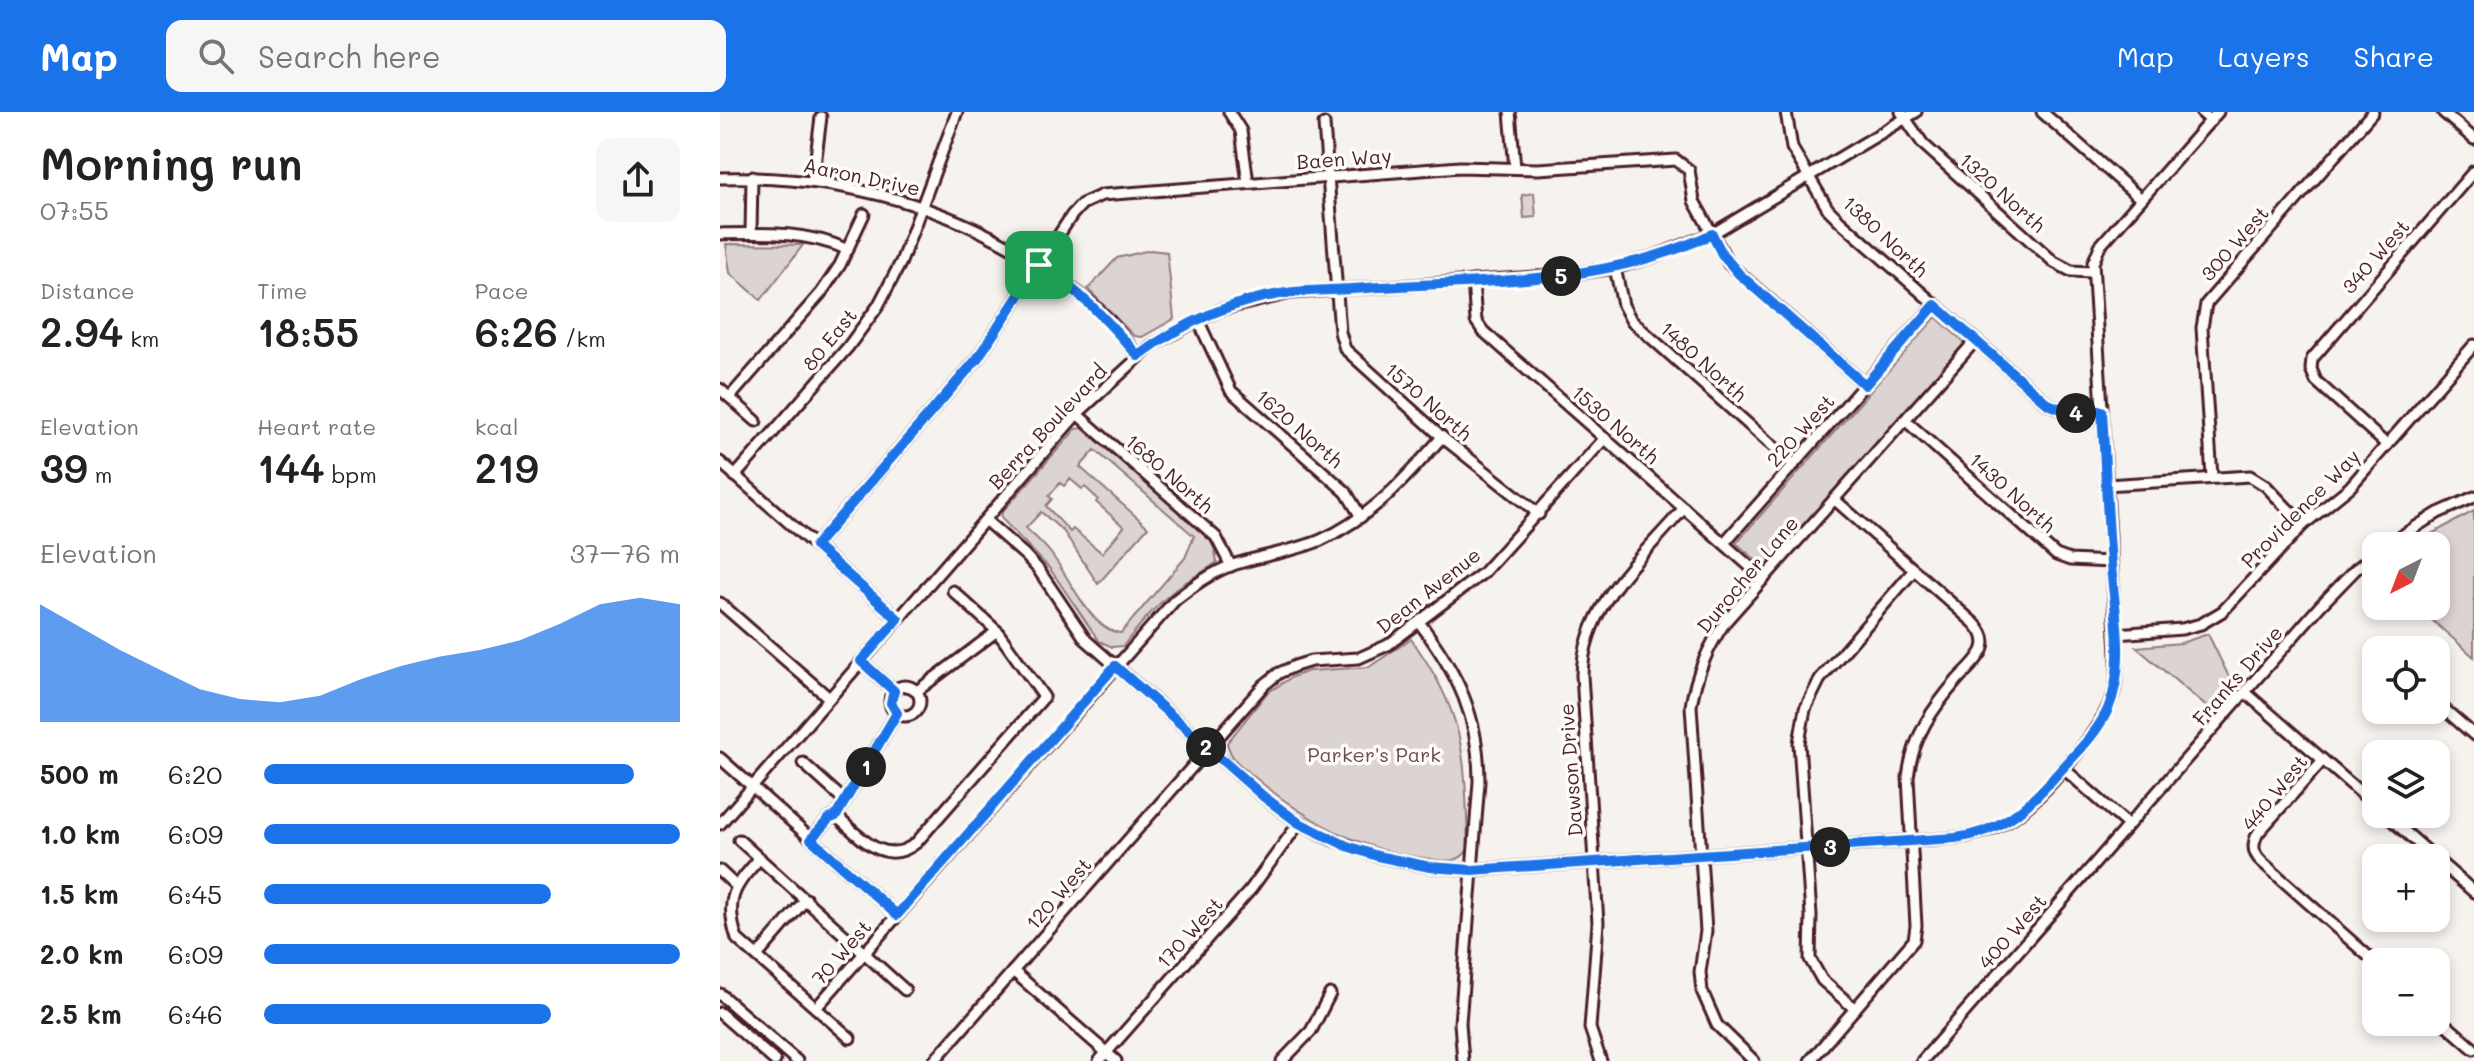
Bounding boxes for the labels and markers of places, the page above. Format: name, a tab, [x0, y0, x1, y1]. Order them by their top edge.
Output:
pin	[1005, 231, 1073, 299]
pin: 5	[1541, 256, 1581, 296]
pin: 4	[2056, 393, 2096, 433]
pin: 2	[1186, 727, 1226, 767]
pin: 1	[846, 747, 886, 787]
pin: 3	[1810, 827, 1850, 867]

